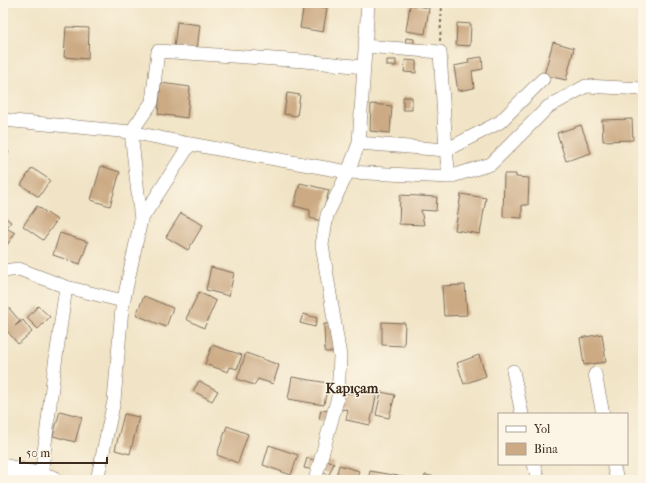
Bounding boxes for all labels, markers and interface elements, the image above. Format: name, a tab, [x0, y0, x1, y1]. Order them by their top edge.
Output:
district label: Kapıçam	[326, 380, 379, 398]
legend	[498, 413, 628, 465]
text: Yol	[533, 422, 551, 436]
scale bar	[20, 439, 107, 465]
text: Bina	[534, 442, 558, 456]
text: 50 m	[26, 446, 50, 460]

